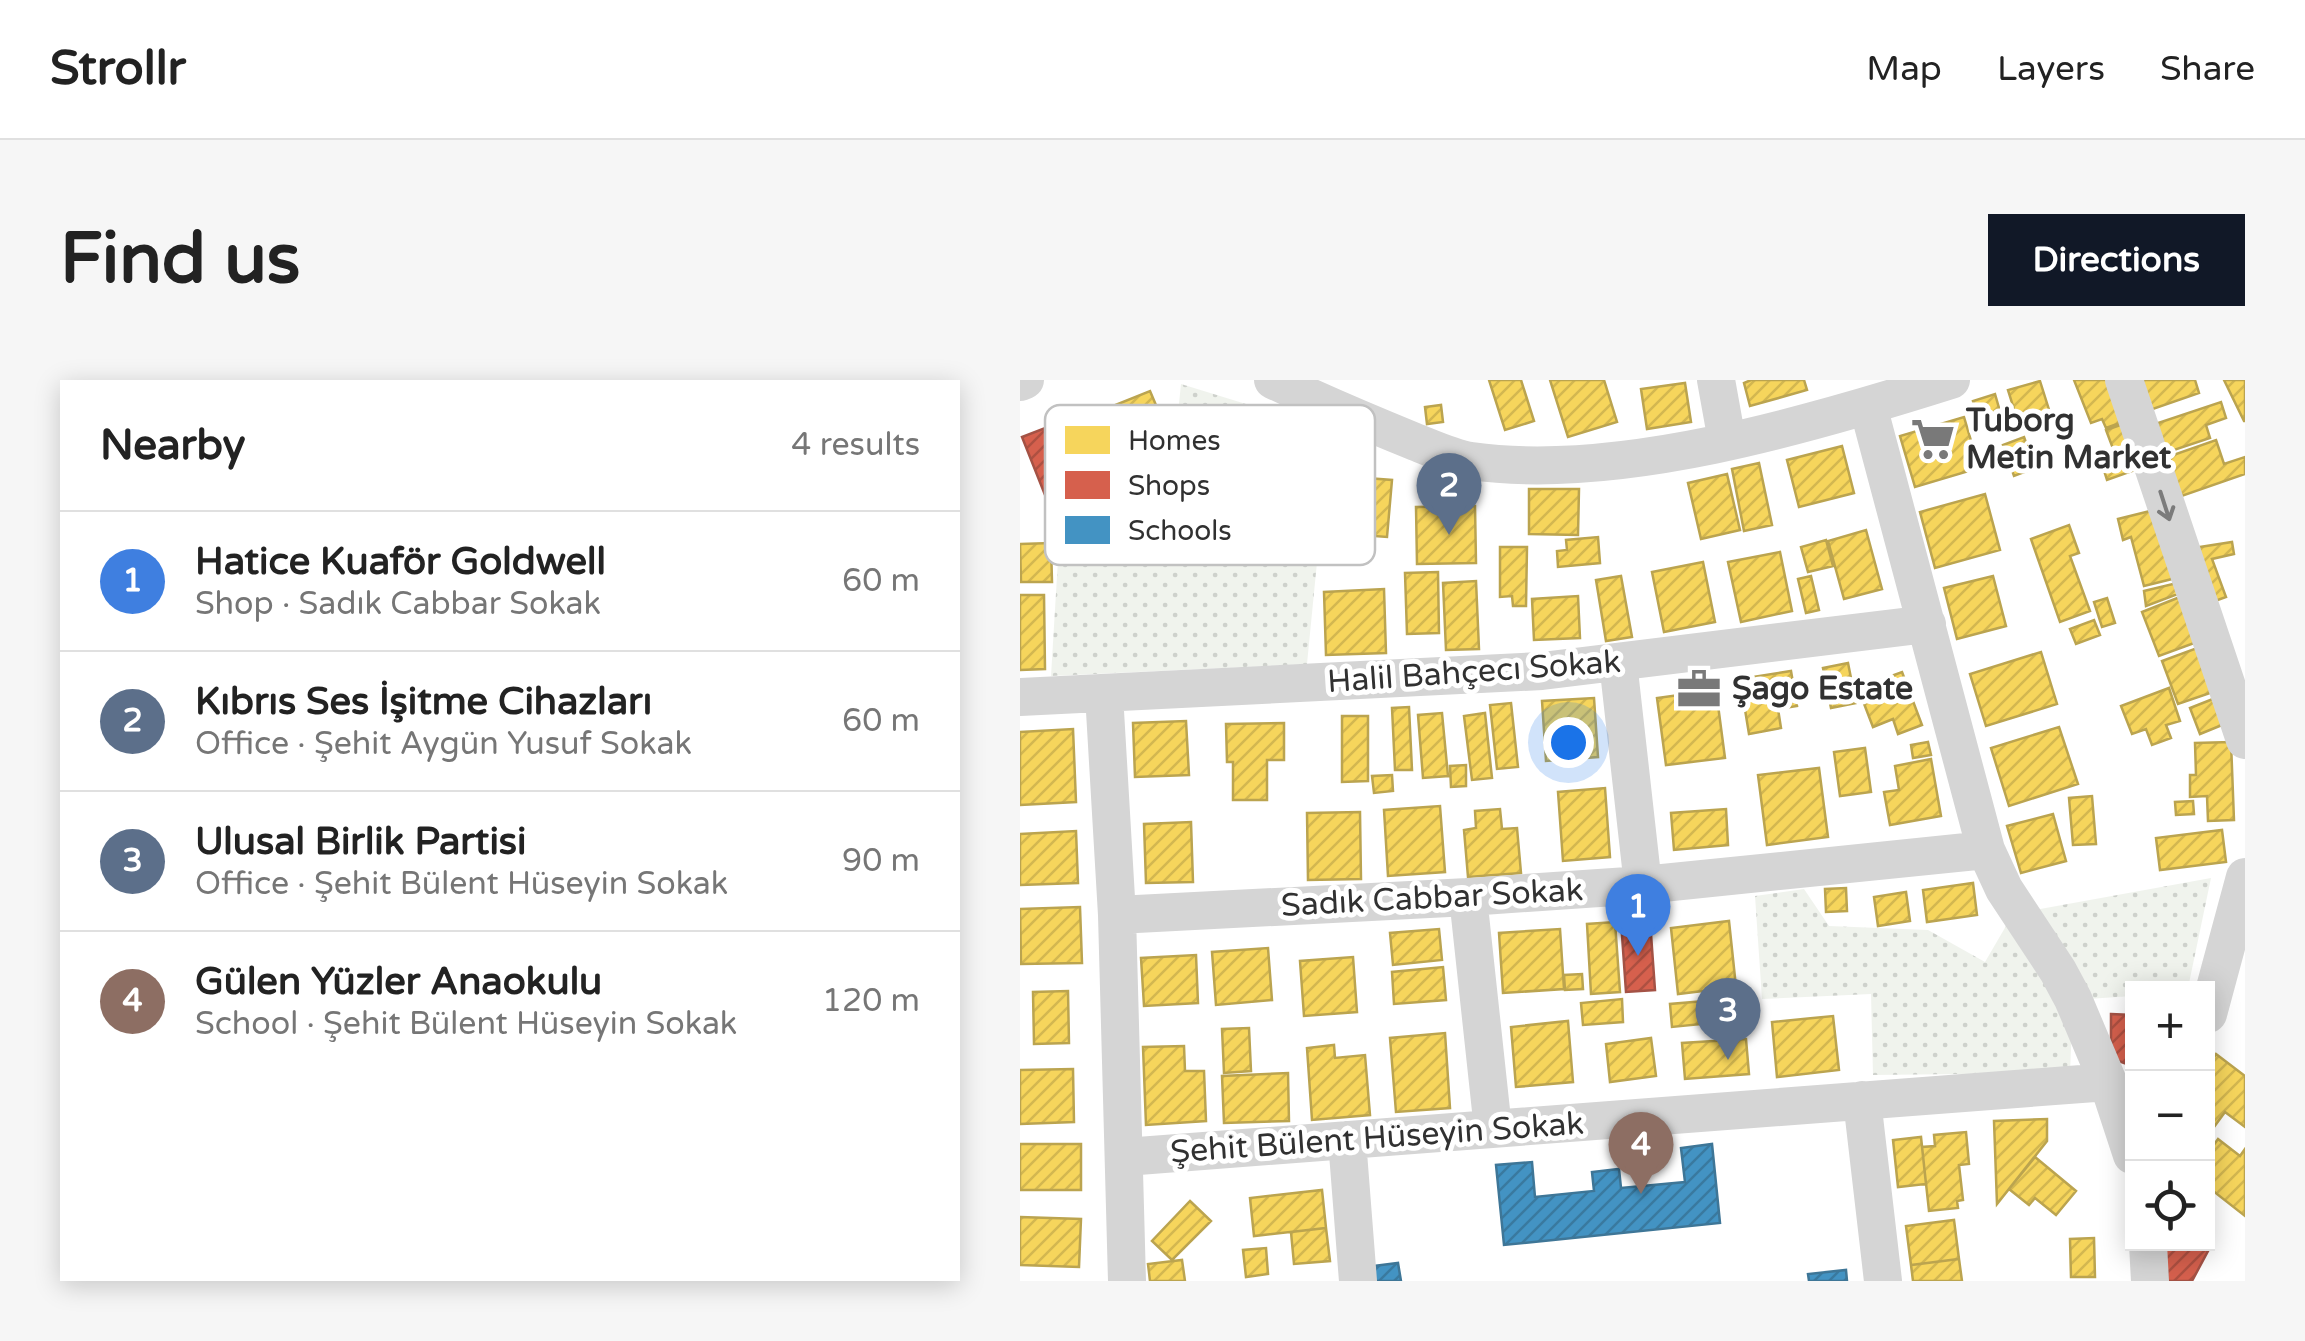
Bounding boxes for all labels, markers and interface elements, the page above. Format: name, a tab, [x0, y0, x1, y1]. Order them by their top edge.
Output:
text: Strollr	[50, 40, 186, 98]
text: Map	[1866, 48, 1942, 90]
text: Layers	[1997, 48, 2105, 90]
text: Share	[2160, 48, 2255, 90]
button: Directions	[1988, 214, 2245, 306]
text: Find us	[60, 218, 300, 302]
place label: Tuborg Metin Market	[1965, 402, 2172, 477]
legend	[1045, 405, 1375, 565]
supermarket icon: Tuborg Metin Market	[1909, 415, 1957, 463]
text: Nearby	[100, 420, 245, 471]
text: Homes	[1128, 424, 1221, 458]
text: 4 results	[791, 426, 920, 464]
pin: 2	[1416, 452, 1482, 535]
text: Shops	[1128, 469, 1210, 503]
one-way arrow	[2157, 490, 2175, 521]
text: Schools	[1128, 514, 1232, 548]
text: Hatice Kuaför Goldwell	[195, 539, 606, 585]
text: 1	[122, 562, 143, 600]
text: 60 m	[842, 562, 920, 600]
text: Shop · Sadık Cabbar Sokak	[195, 585, 601, 623]
street label: Halil Bahçecı Sokak	[1326, 643, 1622, 701]
office icon: Şago Estate	[1675, 665, 1723, 713]
place label: Şago Estate	[1732, 670, 1913, 708]
text: Kıbrıs Ses İşitme Cihazları	[195, 679, 652, 725]
text: 2	[122, 702, 143, 740]
text: 60 m	[842, 702, 920, 740]
your location	[1543, 717, 1594, 768]
text: Office · Şehit Aygün Yusuf Sokak	[195, 725, 692, 763]
text: Ulusal Birlik Partisi	[195, 819, 527, 865]
text: 3	[122, 842, 143, 880]
text: 90 m	[842, 842, 920, 880]
text: Office · Şehit Bülent Hüseyin Sokak	[195, 865, 728, 903]
street label: Sadık Cabbar Sokak	[1280, 871, 1584, 925]
pin: 1	[1606, 874, 1670, 956]
text: Gülen Yüzler Anaokulu	[195, 959, 602, 1005]
pin: 3	[1696, 978, 1760, 1060]
map controls	[2125, 981, 2215, 1251]
button: +	[2125, 981, 2215, 1071]
text: 4	[122, 982, 143, 1020]
text: 120 m	[822, 982, 920, 1020]
text: School · Şehit Bülent Hüseyin Sokak	[195, 1005, 737, 1043]
button: −	[2125, 1071, 2215, 1161]
street label: Şehit Bülent Hüseyin Sokak	[1169, 1105, 1585, 1171]
pin: 4	[1608, 1112, 1674, 1194]
button: locate	[2125, 1161, 2215, 1251]

